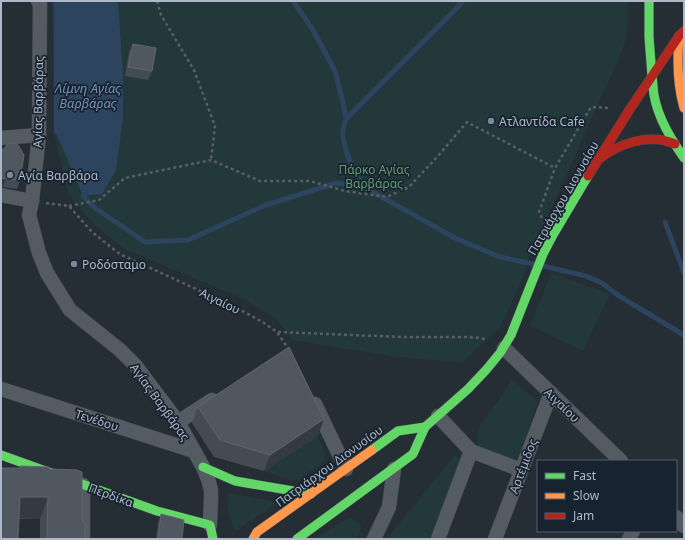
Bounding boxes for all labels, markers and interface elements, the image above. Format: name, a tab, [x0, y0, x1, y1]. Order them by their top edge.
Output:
street label: Αγίας Βαρβάρας	[29, 56, 47, 148]
water label: Λίμνη Αγίας Βαρβάρας	[54, 79, 121, 112]
place label: Ατλαντίδα Cafe	[499, 113, 585, 130]
marker: Ατλαντίδα Cafe	[486, 116, 496, 126]
street label: Πατριάρχου Διονυσίου	[523, 138, 603, 258]
park label: Πάρκο Αγίας Βαρβάρας	[338, 161, 410, 192]
place label: Αγία Βαρβάρα	[18, 167, 99, 184]
marker: Αγία Βαρβάρα	[5, 170, 15, 180]
place label: Ροδόσταμο	[82, 256, 146, 273]
marker: Ροδόσταμο	[69, 259, 79, 269]
street label: Αιγαίου	[197, 284, 243, 318]
street label: Αγίας Βαρβάρας	[126, 360, 194, 444]
street label: Αιγαίου	[541, 384, 583, 426]
street label: Τενέδου	[73, 405, 121, 435]
street label: Πατριάρχου Διονυσίου	[272, 421, 386, 511]
street label: Αρτέμιδος	[505, 436, 541, 496]
legend	[537, 460, 677, 532]
text: Fast	[573, 467, 597, 484]
street label: Περδίκα	[86, 479, 136, 511]
text: Slow	[573, 487, 600, 504]
text: Jam	[572, 507, 594, 524]

